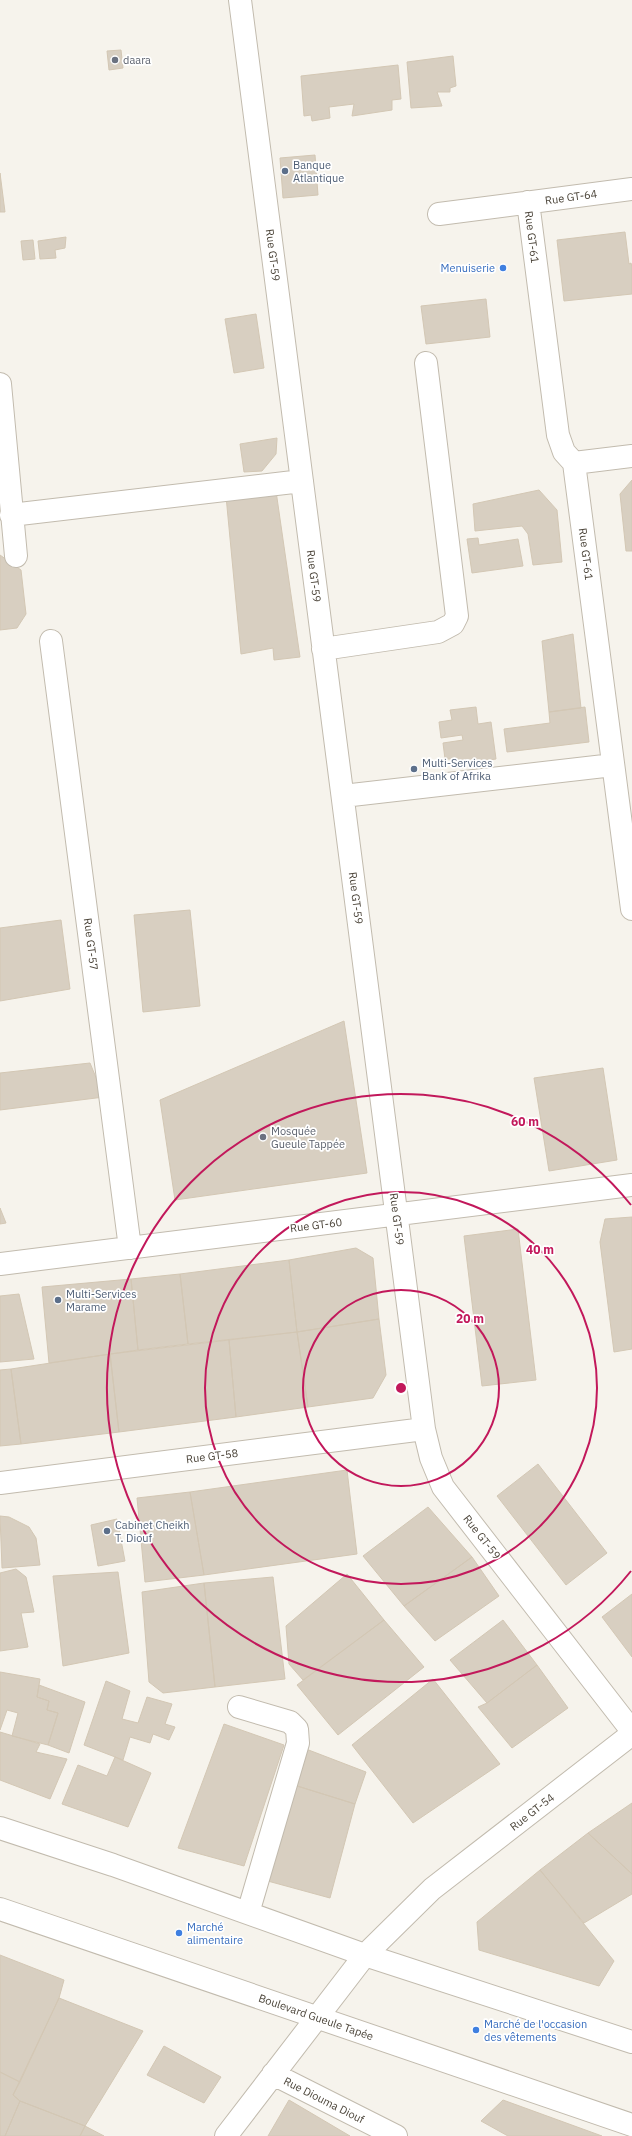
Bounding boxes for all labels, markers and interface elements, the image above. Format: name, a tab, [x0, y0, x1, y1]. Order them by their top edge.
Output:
place label: daara	[123, 53, 151, 67]
marker: daara	[110, 55, 120, 65]
place label: Banque Atlantique	[293, 158, 344, 185]
marker: Banque Atlantique	[280, 166, 290, 176]
street label: Rue GT-64	[544, 186, 598, 208]
street label: Rue GT-61	[522, 210, 542, 264]
street label: Rue GT-59	[263, 228, 283, 282]
place label: Menuiserie	[441, 261, 495, 275]
marker: Menuiserie	[498, 263, 508, 273]
street label: Rue GT-61	[576, 527, 596, 581]
street label: Rue GT-59	[304, 549, 324, 603]
place label: Multi-Services Bank of Afrika	[422, 756, 493, 783]
marker: Multi-Services Bank of Afrika	[409, 764, 419, 774]
street label: Rue GT-59	[346, 871, 366, 925]
street label: Rue GT-57	[81, 917, 101, 971]
text: 60 m	[511, 1114, 539, 1129]
place label: Mosquée Gueule Tappée	[271, 1124, 345, 1151]
marker: Mosquée Gueule Tappée	[258, 1132, 268, 1142]
street label: Rue GT-59	[387, 1192, 407, 1246]
street label: Rue GT-60	[289, 1215, 343, 1235]
text: 40 m	[526, 1242, 554, 1257]
place label: Multi-Services Marame	[66, 1287, 137, 1314]
marker: Multi-Services Marame	[53, 1295, 63, 1305]
text: 20 m	[456, 1311, 484, 1326]
centre of rings	[394, 1381, 408, 1395]
street label: Rue GT-58	[185, 1446, 239, 1466]
street label: Rue GT-59	[460, 1512, 504, 1562]
place label: Cabinet Cheikh T. Diouf	[115, 1518, 190, 1545]
marker: Cabinet Cheikh T. Diouf	[102, 1526, 112, 1536]
street label: Rue GT-54	[507, 1790, 557, 1834]
place label: Marché alimentaire	[187, 1920, 243, 1947]
marker: Marché alimentaire	[174, 1928, 184, 1938]
street label: Boulevard Gueule Tapée	[257, 1991, 375, 2043]
place label: Marché de l'occasion des vêtements	[484, 2017, 587, 2044]
marker: Marché de l'occasion des vêtements	[471, 2025, 481, 2035]
street label: Rue Diouma Diouf	[281, 2074, 367, 2127]

